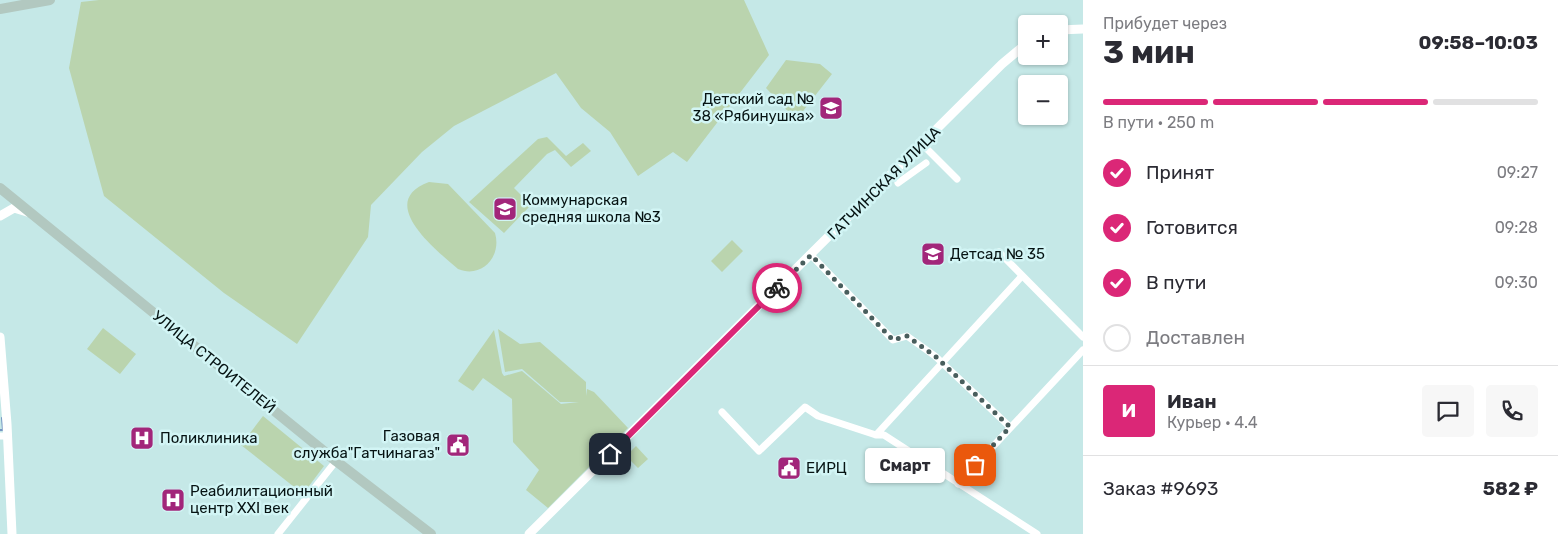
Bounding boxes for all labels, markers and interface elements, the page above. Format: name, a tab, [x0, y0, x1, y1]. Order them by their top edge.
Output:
text: Прибудет через	[1103, 14, 1227, 33]
map controls	[1018, 15, 1068, 125]
button: +	[1018, 15, 1068, 65]
text: 09:58–10:03	[1419, 31, 1538, 54]
text: 3 мин	[1103, 33, 1195, 71]
button: −	[1018, 75, 1068, 125]
place label: Детский сад № 38 «Рябинушка»	[692, 90, 814, 125]
school or university icon: Детский сад № 38 «Рябинушка»	[818, 95, 844, 121]
text: В пути · 250 m	[1103, 113, 1214, 132]
street label: ГАТЧИНСКАЯ УЛИЦА	[824, 123, 944, 243]
icon: check	[1103, 159, 1131, 187]
text: Принят	[1146, 161, 1214, 184]
text: 09:27	[1497, 163, 1538, 182]
place label: Коммунарская средняя школа №3	[522, 191, 661, 226]
school or university icon: Коммунарская средняя школа №3	[492, 196, 518, 222]
icon: check	[1103, 214, 1131, 242]
text: Готовится	[1146, 216, 1238, 239]
text: 09:28	[1495, 218, 1538, 237]
school or university icon: Детсад № 35	[920, 241, 946, 267]
place label: Детсад № 35	[950, 245, 1045, 263]
courier	[752, 263, 802, 313]
icon: check	[1103, 269, 1131, 297]
text: В пути	[1146, 271, 1206, 294]
text: 09:30	[1494, 273, 1538, 292]
icon: bike	[763, 274, 791, 302]
street label: УЛИЦА СТРОИТЕЛЕЙ	[149, 307, 279, 417]
text: Доставлен	[1146, 326, 1245, 349]
button: chat	[1422, 385, 1474, 437]
button: phone	[1486, 385, 1538, 437]
text: Иван	[1167, 390, 1217, 413]
text: И	[1122, 399, 1136, 422]
text: Курьер · 4.4	[1167, 413, 1258, 432]
hospital icon: Поликлиника	[129, 425, 155, 451]
place label: Газовая служба"Гатчинагаз"	[294, 427, 440, 462]
place label: Поликлиника	[160, 429, 257, 447]
public building icon: Газовая служба"Гатчинагаз"	[445, 432, 471, 458]
pin	[589, 433, 631, 475]
icon: home	[596, 440, 624, 468]
pin	[954, 444, 996, 486]
callout: Смарт	[865, 448, 945, 482]
icon: bag	[961, 451, 989, 479]
public building icon: ЕИРЦ	[776, 455, 802, 481]
text: Смарт	[879, 456, 931, 475]
place label: ЕИРЦ	[806, 459, 847, 477]
text: Заказ #9693	[1103, 477, 1219, 500]
text: 582 ₽	[1483, 477, 1538, 500]
place label: Реабилитационный центр ХХI век	[190, 482, 333, 517]
hospital icon: Реабилитационный центр ХХI век	[160, 487, 186, 513]

